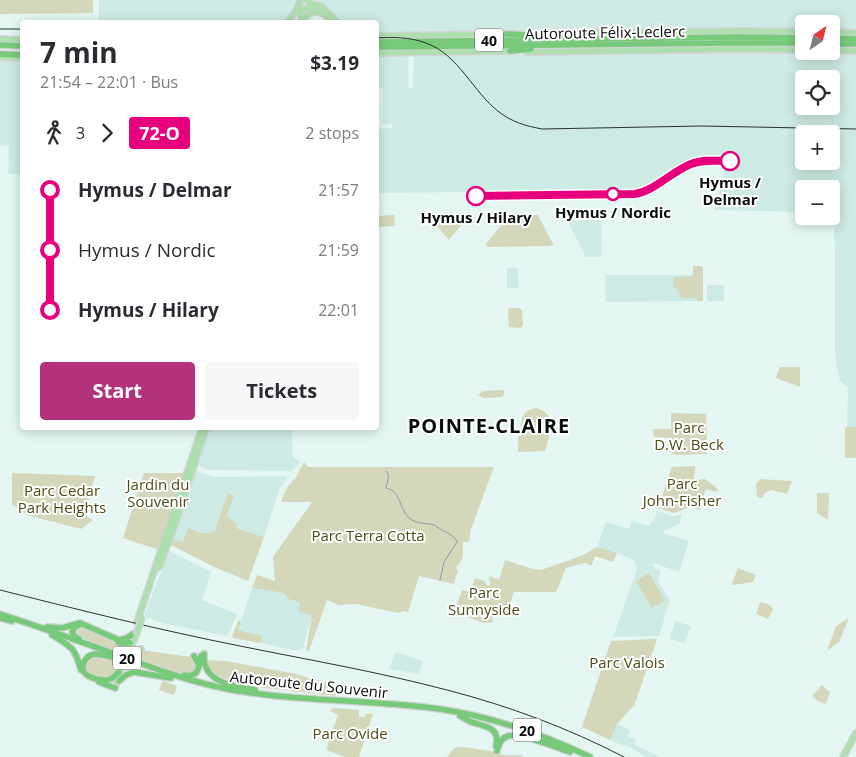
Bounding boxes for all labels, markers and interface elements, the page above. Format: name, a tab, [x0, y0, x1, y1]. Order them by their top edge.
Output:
north arrow	[795, 15, 840, 60]
map controls	[795, 15, 840, 225]
street label: Autoroute Félix-Leclerc	[525, 21, 685, 43]
road number: 40	[475, 28, 503, 52]
text: 7 min	[40, 33, 118, 71]
text: $3.19	[310, 50, 359, 76]
button: locate	[795, 70, 840, 115]
text: 21:54 – 22:01 · Bus	[40, 71, 178, 93]
icon: walk	[40, 119, 68, 147]
icon: forward	[93, 119, 121, 147]
text: 72-O	[139, 121, 180, 145]
text: 3	[76, 122, 85, 144]
text: 2 stops	[305, 122, 359, 144]
button: +	[795, 125, 840, 170]
marker: Hymus / Delmar	[720, 151, 740, 171]
place label: Hymus / Delmar	[699, 172, 762, 209]
text: Hymus / Delmar	[78, 177, 232, 203]
text: 21:57	[318, 179, 359, 201]
button: −	[795, 180, 840, 225]
marker: Hymus / Hilary	[466, 186, 486, 206]
marker: Hymus / Nordic	[606, 187, 620, 201]
place label: Hymus / Nordic	[555, 202, 671, 222]
place label: Hymus / Hilary	[420, 207, 532, 227]
text: Hymus / Nordic	[78, 237, 216, 263]
text: 21:59	[318, 239, 359, 261]
text: Hymus / Hilary	[78, 297, 219, 323]
text: 22:01	[318, 299, 359, 321]
button: Start	[40, 362, 195, 420]
button: Tickets	[205, 362, 359, 420]
district label: POINTE-CLAIRE	[408, 412, 570, 439]
park label: Parc D.W. Beck	[654, 417, 724, 454]
park label: Parc John-Fisher	[641, 473, 721, 510]
park label: Jardin du Souvenir	[125, 474, 189, 511]
park label: Parc Cedar Park Heights	[18, 480, 106, 517]
park label: Parc Terra Cotta	[311, 525, 425, 545]
park label: Parc Sunnyside	[448, 582, 520, 619]
road number: 20	[113, 646, 141, 670]
park label: Parc Valois	[589, 652, 665, 672]
street label: Autoroute du Souvenir	[229, 666, 389, 702]
road number: 20	[513, 718, 541, 742]
park label: Parc Ovide	[312, 723, 388, 743]

